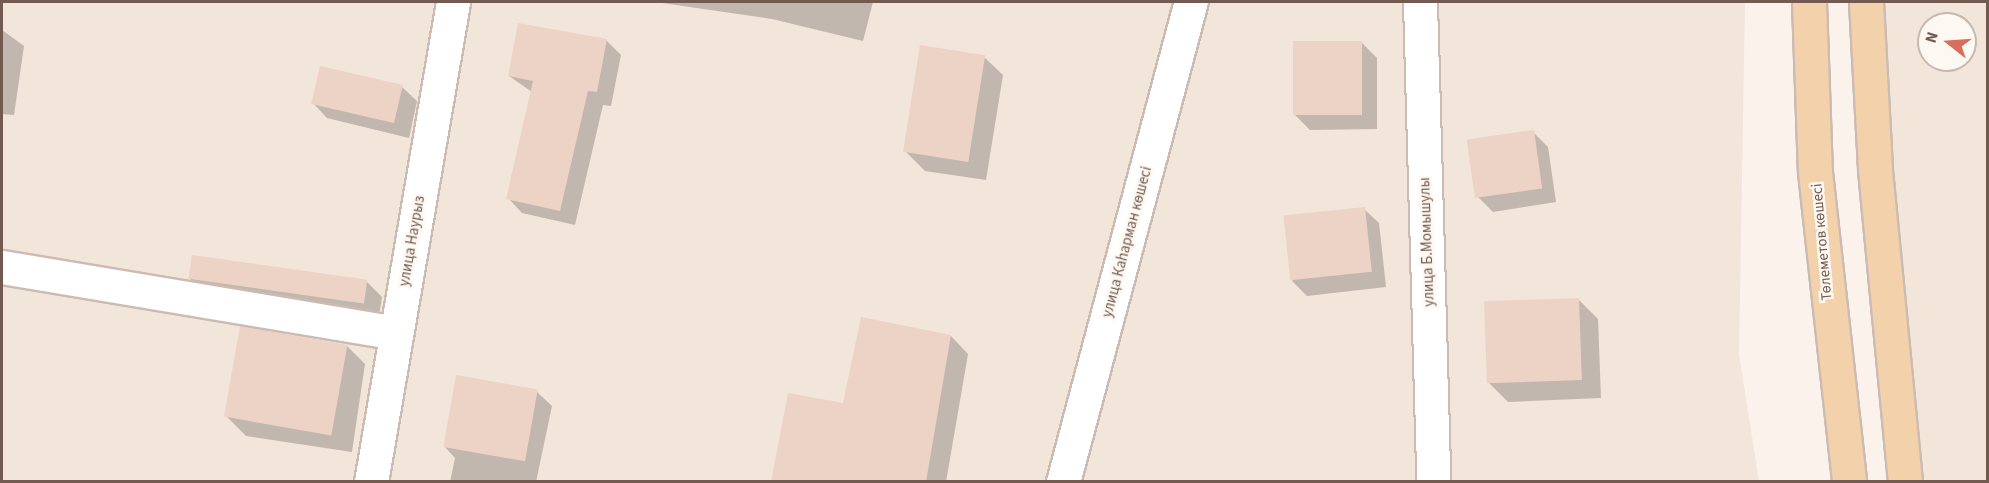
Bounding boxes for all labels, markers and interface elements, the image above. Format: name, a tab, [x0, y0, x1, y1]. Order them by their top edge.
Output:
north arrow	[1917, 12, 1977, 72]
text: N	[1920, 29, 1944, 46]
street label: улица Каһарман көшесі	[1098, 165, 1156, 319]
street label: улица Б.Момышулы	[1416, 177, 1438, 307]
street label: Төлеметов көшесі	[1808, 183, 1836, 301]
street label: улица Наурыз	[395, 194, 429, 288]

